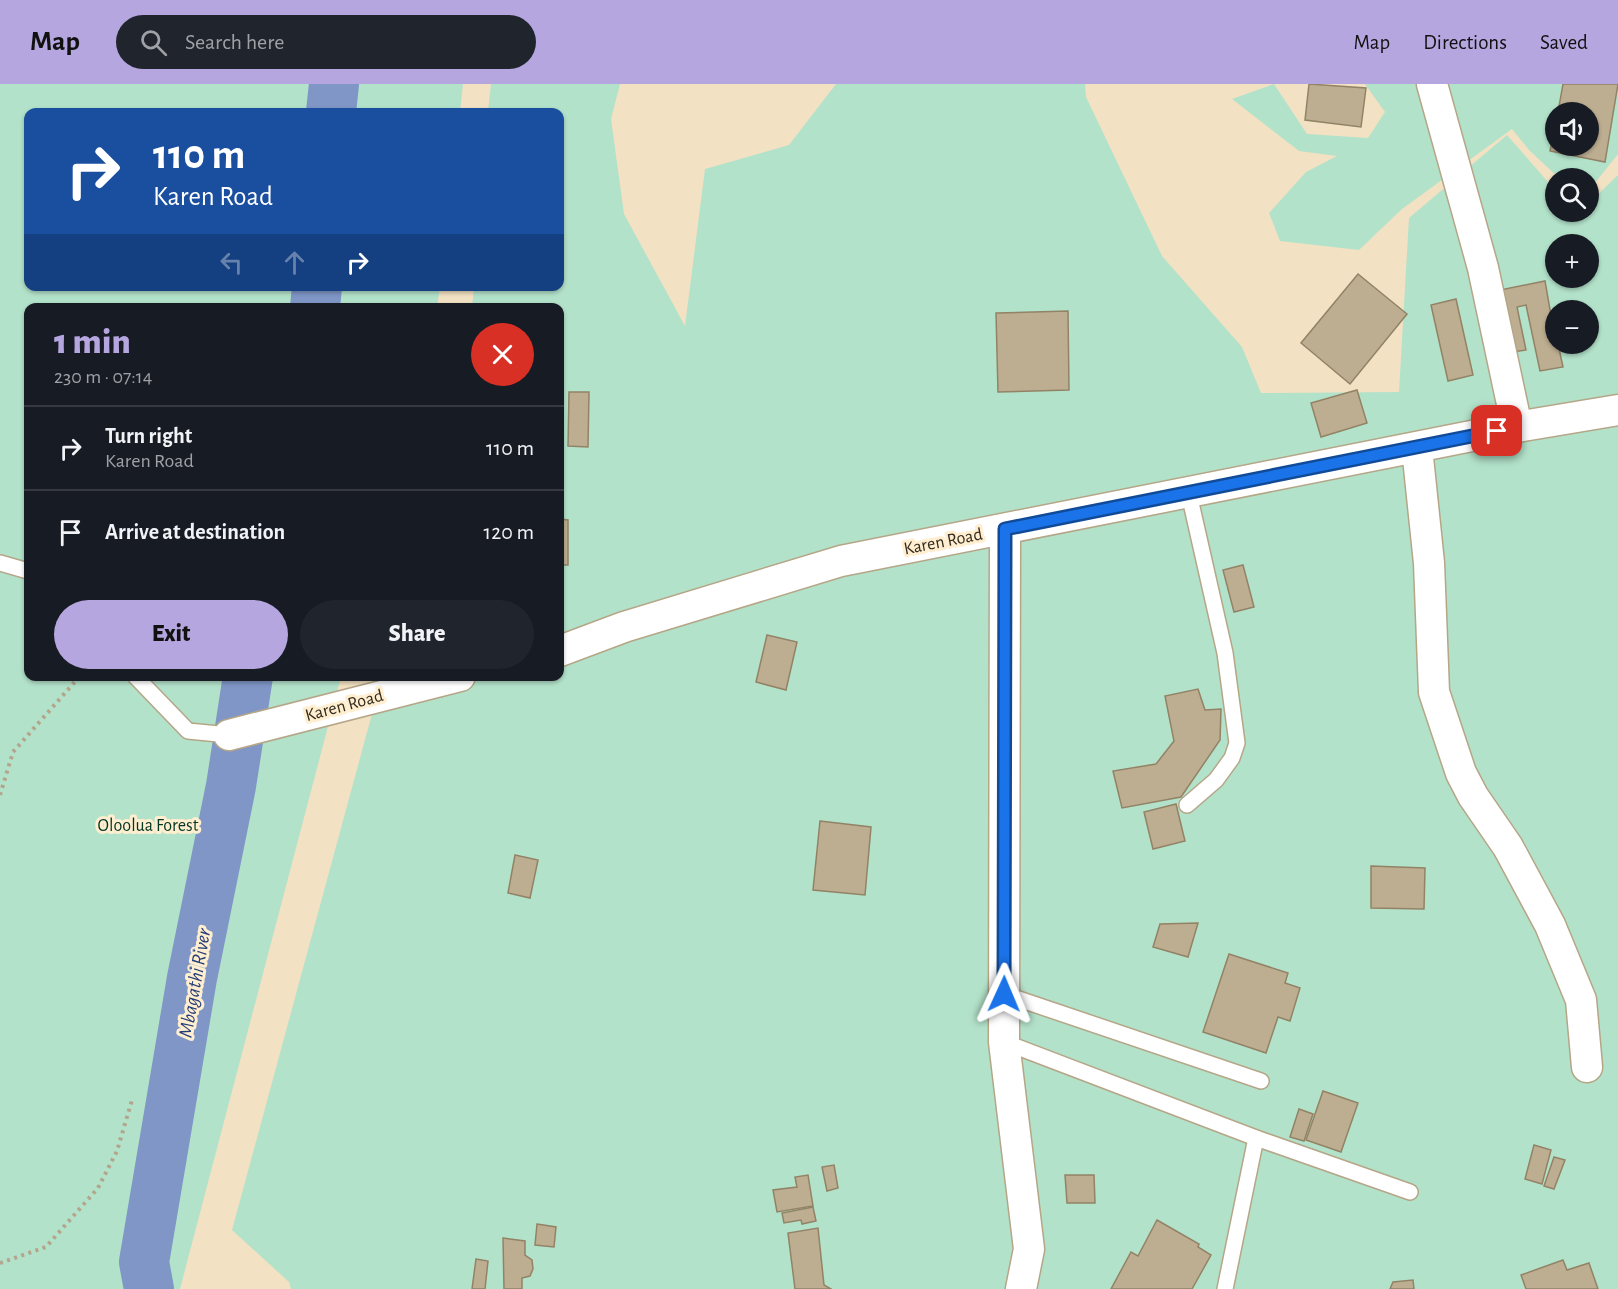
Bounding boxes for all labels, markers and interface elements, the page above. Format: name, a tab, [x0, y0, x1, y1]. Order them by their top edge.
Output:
search box	[116, 15, 536, 69]
icon: search	[137, 26, 170, 59]
text: Map	[30, 28, 80, 56]
text: Search here	[185, 31, 284, 53]
text: Map	[1354, 32, 1390, 53]
text: Directions	[1423, 32, 1507, 53]
text: Saved	[1540, 32, 1588, 53]
map controls	[1545, 102, 1599, 354]
button: sound	[1545, 102, 1599, 156]
icon: right	[54, 132, 132, 210]
text: 110 m	[153, 134, 245, 176]
button: search	[1545, 168, 1599, 222]
text: Karen Road	[153, 183, 273, 210]
button: +	[1545, 234, 1599, 288]
icon: left	[215, 246, 248, 279]
icon: ahead	[278, 246, 311, 279]
icon: right	[341, 246, 374, 279]
button: −	[1545, 300, 1599, 354]
button: close	[471, 323, 534, 386]
text: 1 min	[54, 324, 131, 360]
text: 230 m · 07:14	[54, 367, 152, 387]
pin	[1471, 405, 1522, 456]
icon: arrive	[1480, 414, 1513, 447]
text: Turn right	[105, 425, 192, 447]
icon: right	[54, 432, 87, 465]
text: 110 m	[486, 437, 534, 459]
text: Karen Road	[105, 451, 194, 471]
icon: arrive	[54, 516, 87, 549]
text: Arrive at destination	[105, 521, 285, 543]
text: 120 m	[484, 521, 534, 543]
street label: Karen Road	[902, 526, 984, 558]
button: Exit	[54, 600, 288, 669]
button: Share	[300, 600, 534, 669]
street label: Karen Road	[303, 687, 385, 725]
park label: Oloolua Forest	[98, 817, 199, 835]
water label: Mbagathi River	[176, 927, 215, 1039]
position arrow	[972, 962, 1036, 1026]

